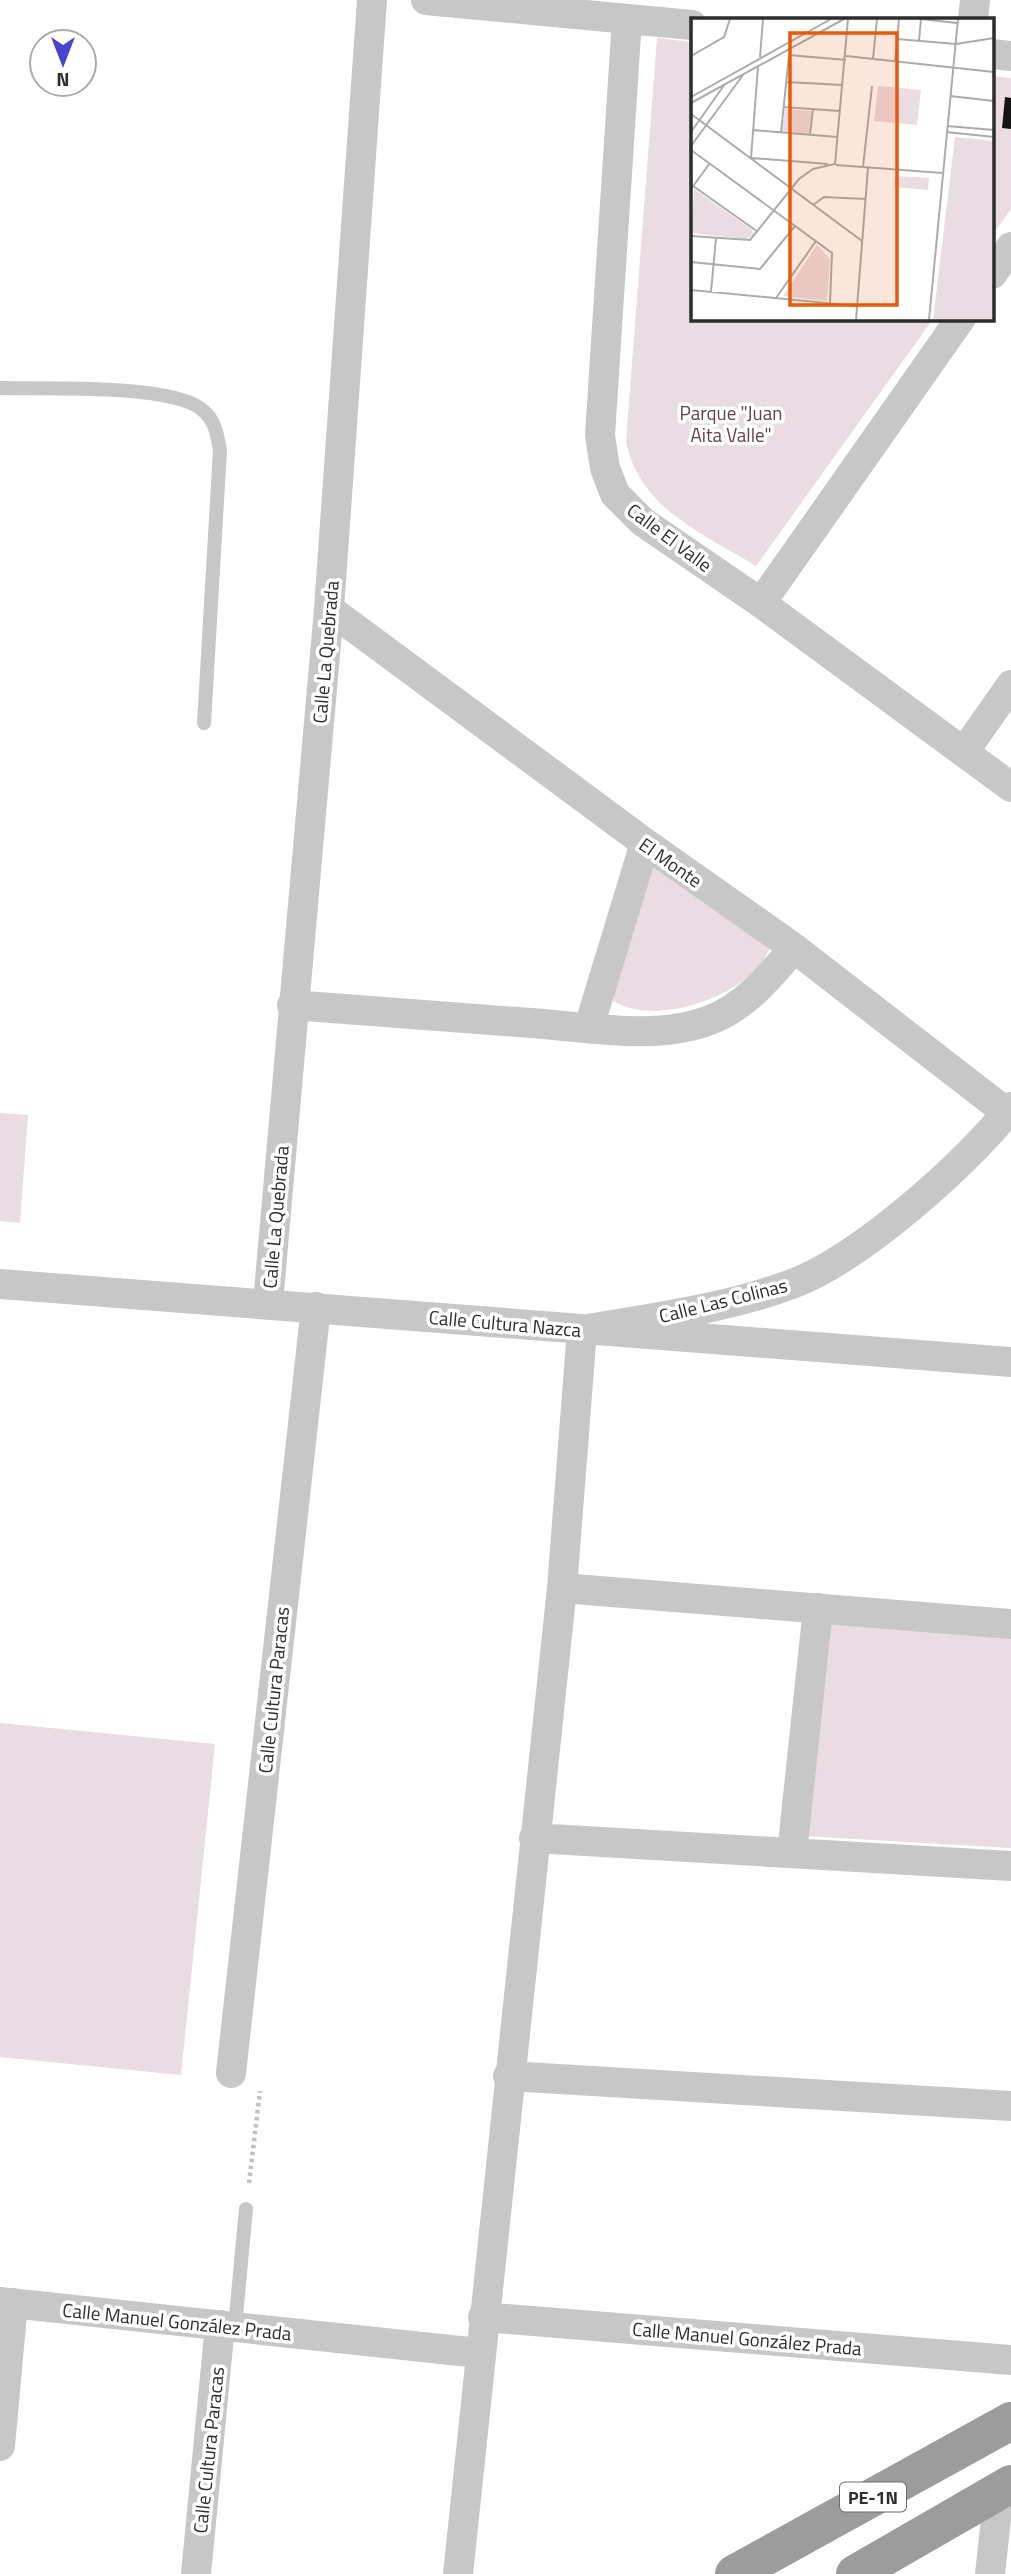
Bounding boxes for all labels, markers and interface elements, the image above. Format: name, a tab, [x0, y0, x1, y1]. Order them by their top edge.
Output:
inset map	[691, 18, 993, 320]
north arrow	[28, 28, 98, 98]
text: N	[56, 66, 70, 95]
park label: Parque "Juan Aita Valle"	[680, 398, 782, 449]
street label: Calle El Valle	[621, 495, 719, 579]
street label: Calle La Quebrada	[304, 579, 346, 725]
street label: El Monte	[633, 830, 709, 894]
street label: Calle La Quebrada	[254, 1144, 296, 1290]
street label: Calle Las Colinas	[656, 1270, 790, 1330]
street label: Calle Cultura Nazca	[428, 1302, 583, 1344]
street label: Calle Cultura Paracas	[250, 1605, 296, 1775]
street label: Calle Manuel González Prada	[61, 2295, 293, 2348]
street label: Calle Manuel González Prada	[631, 2314, 863, 2363]
street label: Calle Cultura Paracas	[185, 2365, 231, 2535]
road number: PE-1N	[840, 2482, 906, 2512]

